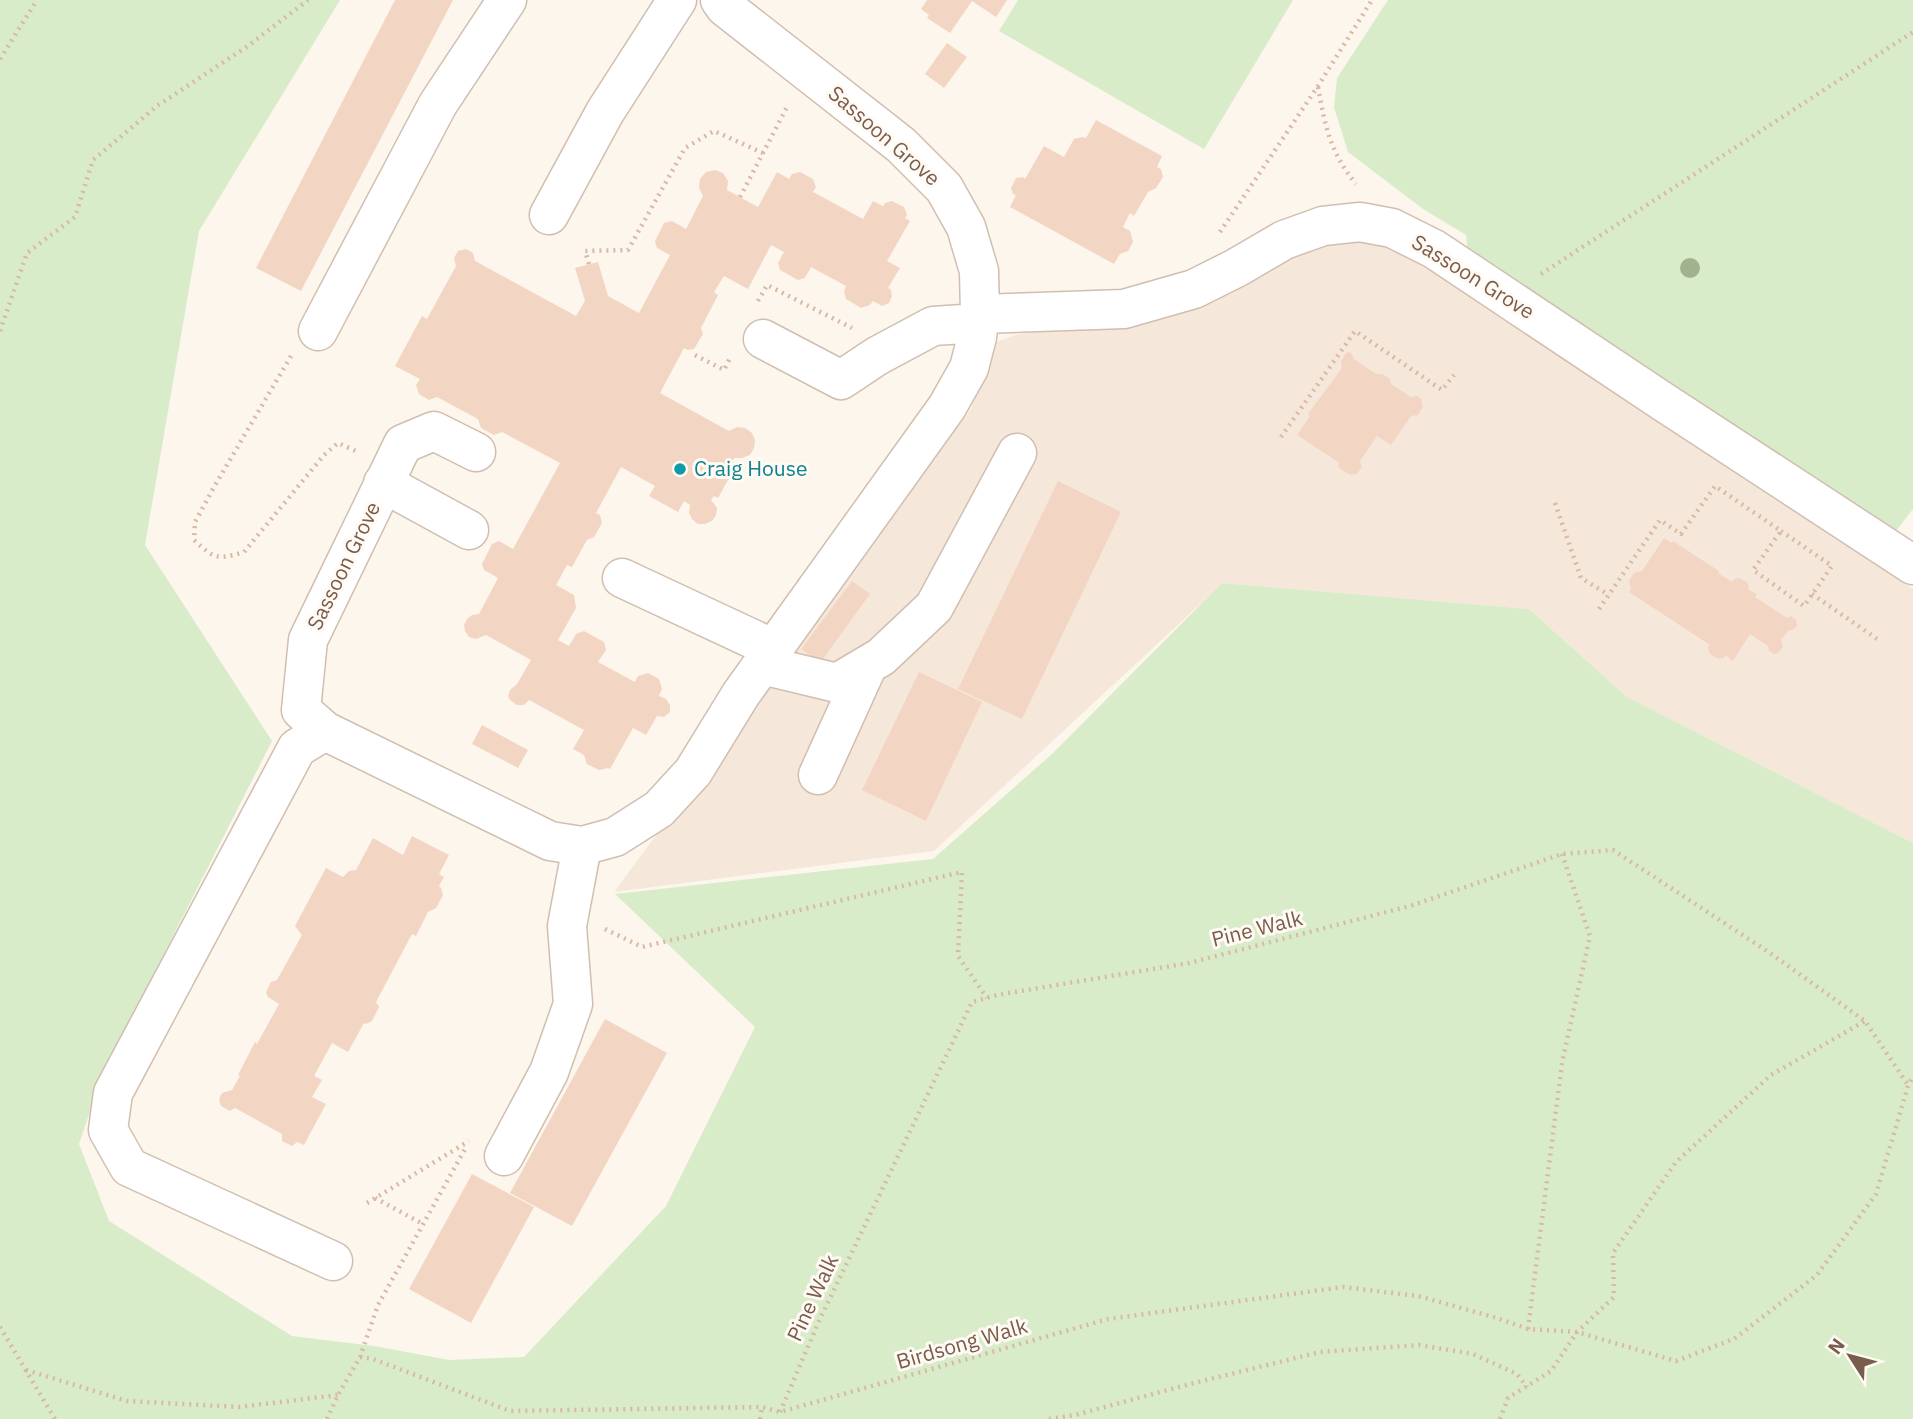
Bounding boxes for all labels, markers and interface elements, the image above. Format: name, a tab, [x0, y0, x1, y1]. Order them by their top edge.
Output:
street label: Sassoon Grove	[823, 79, 947, 192]
street label: Sassoon Grove	[1407, 227, 1540, 325]
place label: Craig House	[694, 454, 807, 482]
marker: Craig House	[672, 461, 688, 477]
street label: Sassoon Grove	[300, 497, 386, 634]
street label: Pine Walk	[1208, 903, 1305, 953]
street label: Pine Walk	[780, 1250, 844, 1346]
street label: Birdsong Walk	[893, 1311, 1031, 1375]
north arrow	[1815, 1321, 1885, 1391]
text: N	[1822, 1333, 1850, 1359]

